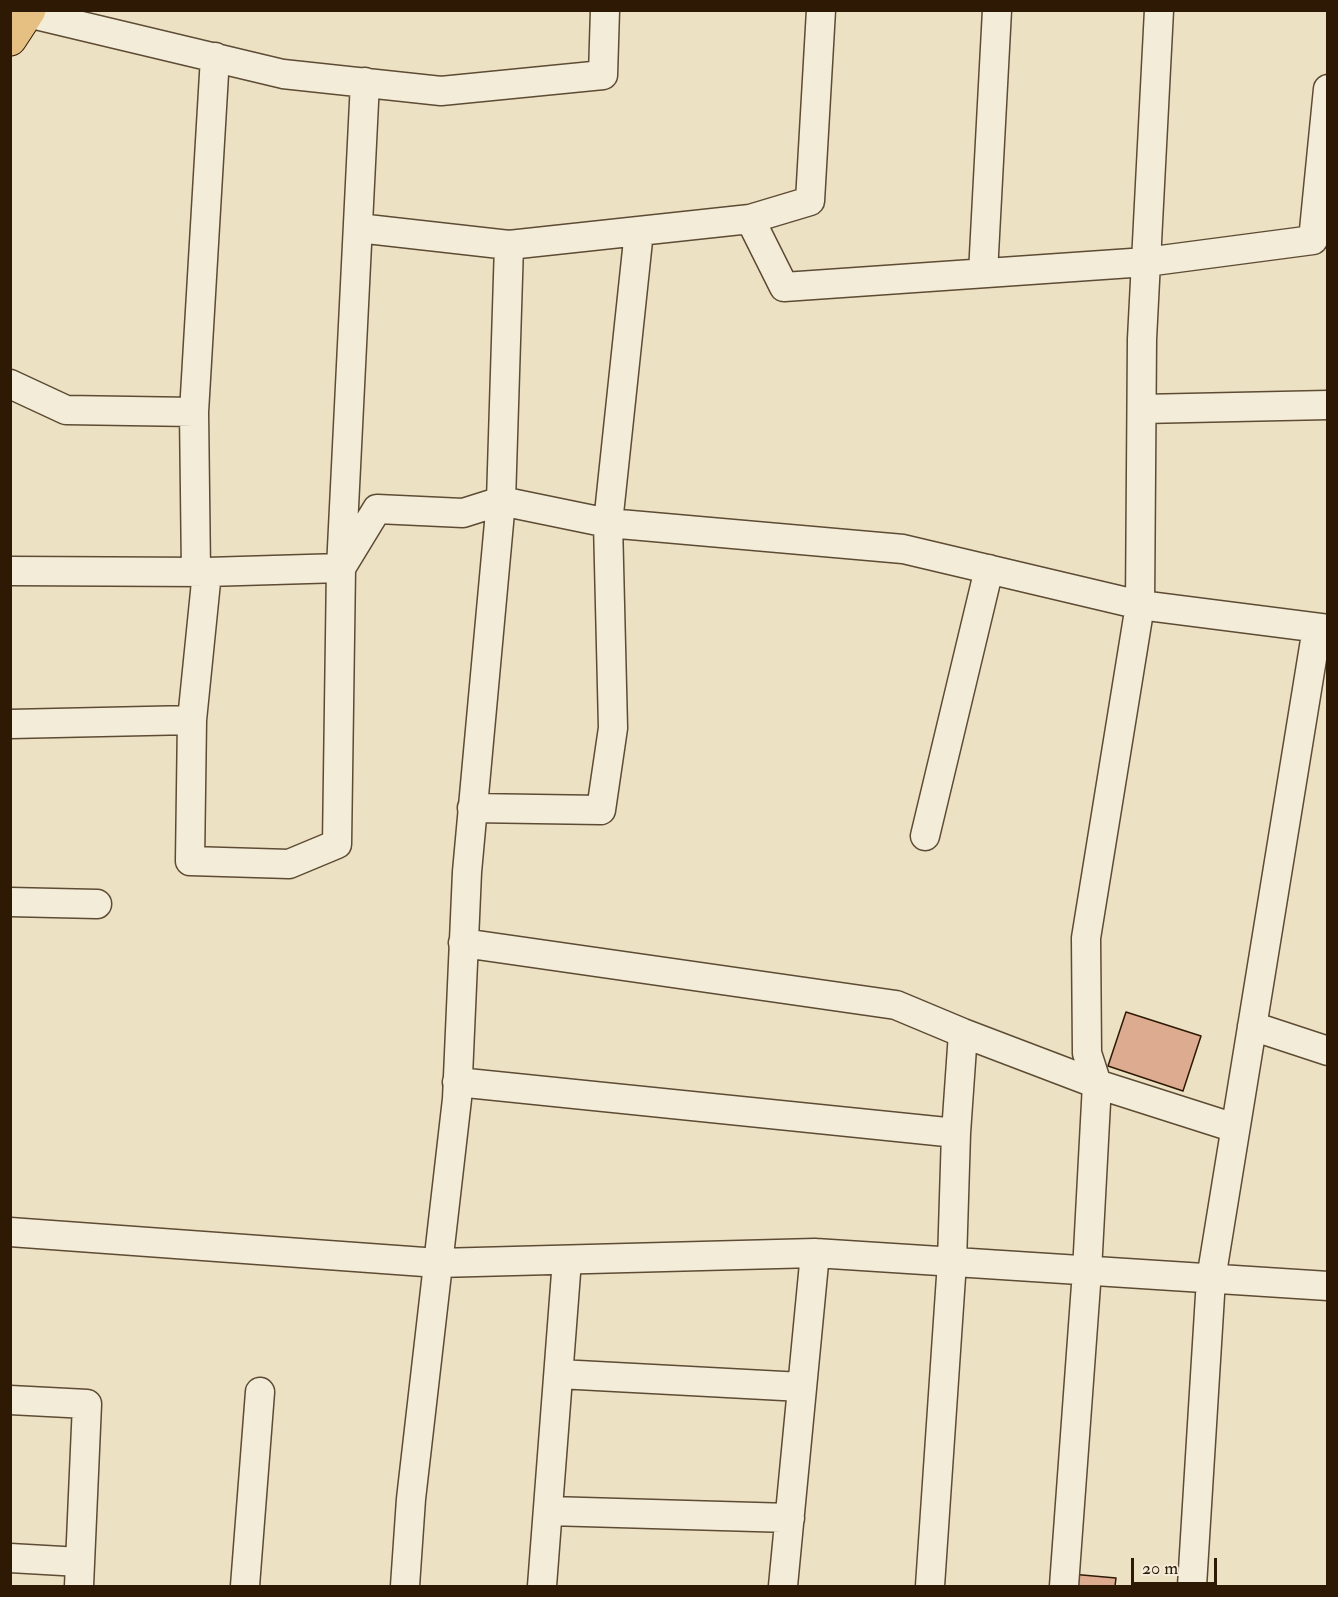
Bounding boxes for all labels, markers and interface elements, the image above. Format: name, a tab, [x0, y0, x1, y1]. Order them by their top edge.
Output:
scale bar	[1134, 1546, 1220, 1584]
text: 20 m	[1142, 1557, 1178, 1580]

